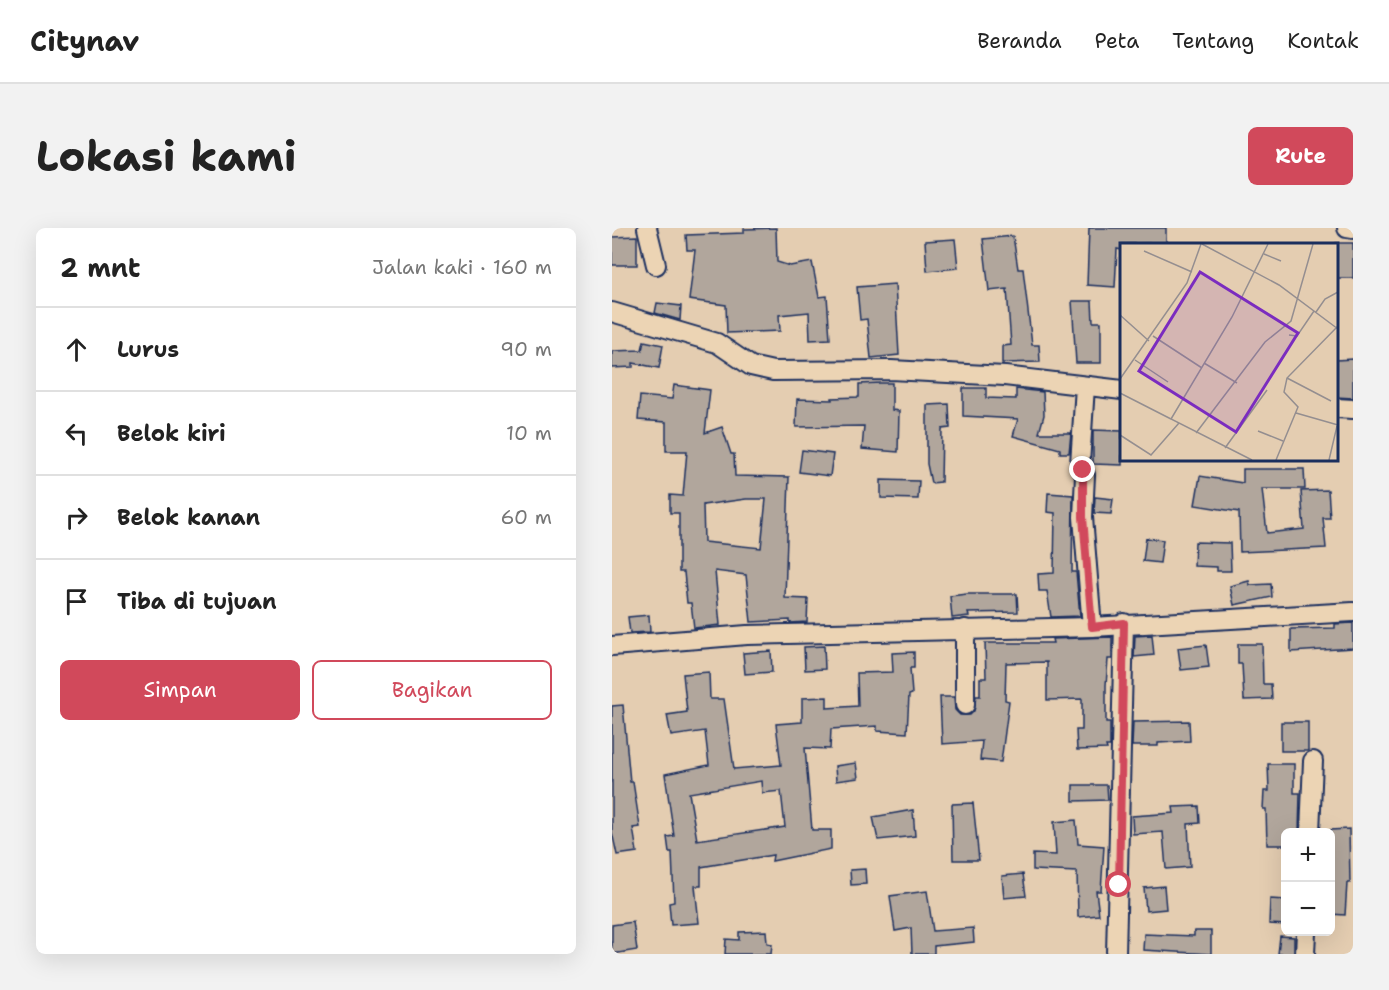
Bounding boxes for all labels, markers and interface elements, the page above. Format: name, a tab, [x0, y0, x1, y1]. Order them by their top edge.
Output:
text: Citynav	[30, 22, 139, 60]
text: Beranda	[977, 27, 1062, 55]
text: Peta	[1095, 27, 1139, 55]
text: Tentang	[1172, 27, 1254, 55]
text: Kontak	[1287, 27, 1359, 55]
button: Rute	[1248, 127, 1353, 185]
text: Lokasi kami	[36, 128, 297, 184]
inset map	[1120, 243, 1338, 460]
text: 2 mnt	[60, 250, 140, 285]
text: Jalan kaki · 160 m	[372, 254, 552, 280]
icon: ahead	[60, 333, 93, 366]
text: Lurus	[117, 335, 179, 364]
text: 90 m	[500, 336, 552, 362]
icon: left	[60, 417, 93, 450]
text: Belok kiri	[117, 419, 226, 448]
text: 10 m	[506, 420, 552, 446]
route end	[1069, 456, 1095, 482]
icon: right	[60, 501, 93, 534]
text: Belok kanan	[117, 503, 260, 532]
text: 60 m	[500, 504, 552, 530]
icon: arrive	[60, 585, 93, 618]
text: Tiba di tujuan	[117, 587, 277, 616]
button: Simpan	[60, 660, 300, 720]
button: Bagikan	[312, 660, 552, 720]
map controls	[1281, 828, 1335, 936]
button: +	[1281, 828, 1335, 882]
route start	[1105, 871, 1131, 897]
button: −	[1281, 882, 1335, 936]

